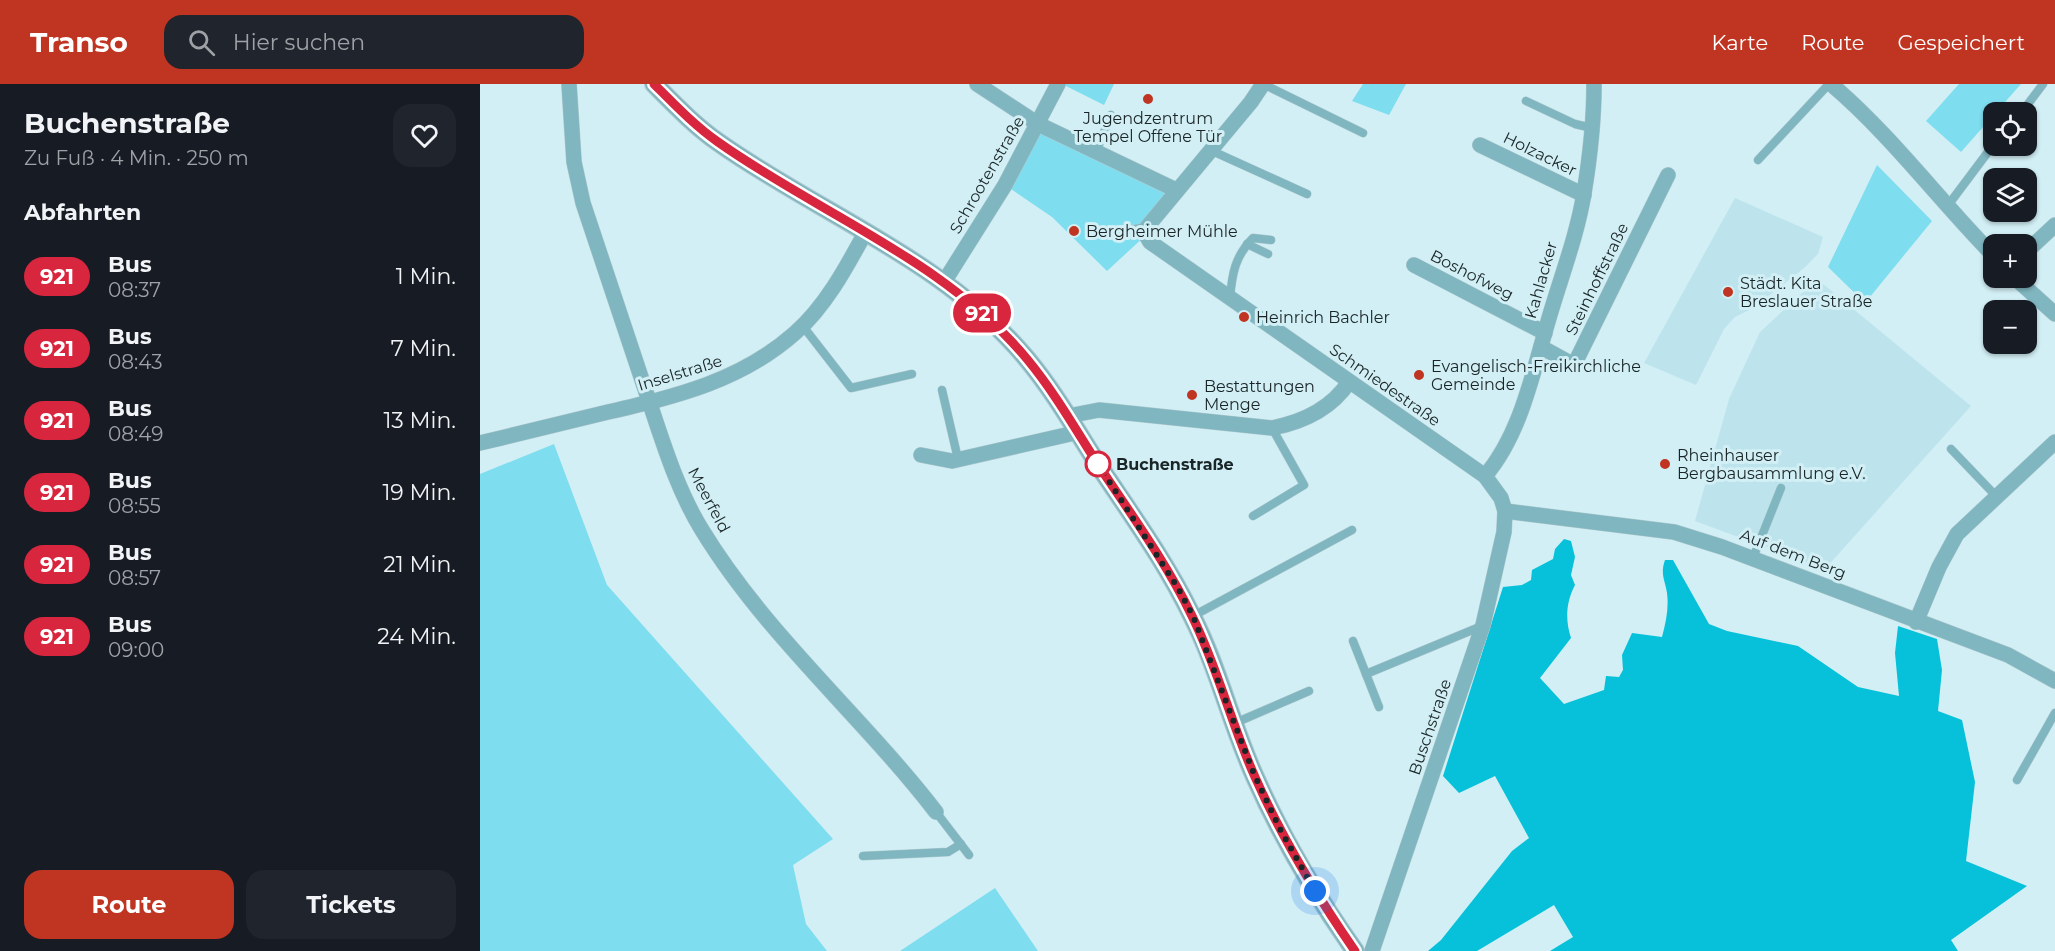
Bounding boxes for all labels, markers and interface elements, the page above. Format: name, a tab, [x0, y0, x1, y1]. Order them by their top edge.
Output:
search box	[164, 15, 584, 69]
text: Transo	[30, 25, 128, 59]
icon: search	[185, 26, 218, 59]
text: Hier suchen	[233, 29, 365, 56]
text: Karte	[1712, 30, 1768, 55]
text: Route	[1801, 30, 1864, 55]
text: Gespeichert	[1897, 30, 2025, 55]
marker: Jugendzentrum Tempel Offene Tür	[1141, 92, 1155, 106]
map controls	[1983, 102, 2037, 354]
button: locate	[1983, 102, 2037, 156]
button: heart	[393, 104, 456, 167]
text: Buchenstraße	[24, 106, 230, 140]
place label: Jugendzentrum Tempel Offene Tür	[1074, 109, 1222, 146]
street label: Schrootenstraße	[946, 113, 1028, 237]
street label: Holzacker	[1500, 128, 1580, 180]
text: Zu Fuß · 4 Min. · 250 m	[24, 146, 249, 170]
button: layers	[1983, 168, 2037, 222]
text: Abfahrten	[24, 199, 141, 226]
street label: Steinhoffstraße	[1562, 220, 1632, 338]
place label: Bergheimer Mühle	[1086, 222, 1238, 241]
marker: Bergheimer Mühle	[1067, 224, 1081, 238]
button: +	[1983, 234, 2037, 288]
street label: Kahlacker	[1521, 239, 1561, 321]
street label: Boshofweg	[1427, 246, 1517, 304]
text: Bus	[108, 251, 152, 278]
text: 1 Min.	[396, 263, 456, 290]
text: 921	[40, 264, 74, 289]
place label: Städt. Kita Breslauer Straße	[1740, 274, 1872, 311]
text: 08:37	[108, 278, 161, 302]
marker: Städt. Kita Breslauer Straße	[1721, 285, 1735, 299]
line badge: 921	[948, 294, 1016, 332]
button: −	[1983, 300, 2037, 354]
text: 921	[965, 301, 999, 326]
place label: Heinrich Bachler	[1256, 308, 1390, 327]
marker: Heinrich Bachler	[1237, 310, 1251, 324]
text: Bus	[108, 323, 152, 350]
text: 7 Min.	[391, 335, 456, 362]
text: 921	[40, 336, 74, 361]
street label: Schmiedestraße	[1326, 340, 1444, 430]
text: 08:43	[108, 350, 162, 374]
street label: Inselstraße	[635, 351, 725, 395]
place label: Evangelisch-Freikirchliche Gemeinde	[1431, 357, 1641, 394]
marker: Evangelisch-Freikirchliche Gemeinde	[1412, 368, 1426, 382]
place label: Bestattungen Menge	[1204, 377, 1315, 414]
marker: Bestattungen Menge	[1185, 388, 1199, 402]
text: Bus	[108, 395, 152, 422]
text: 13 Min.	[383, 407, 456, 434]
text: 921	[40, 408, 74, 433]
text: 08:49	[108, 422, 164, 446]
place label: Rheinhauser Bergbausammlung e.V.	[1677, 446, 1866, 483]
marker: Buchenstraße	[1085, 451, 1111, 477]
place label: Buchenstraße	[1116, 455, 1234, 474]
marker: Rheinhauser Bergbausammlung e.V.	[1658, 457, 1672, 471]
street label: Meerfeld	[684, 464, 734, 536]
text: Bus	[108, 467, 152, 494]
text: 19 Min.	[382, 479, 456, 506]
text: 921	[40, 480, 74, 505]
text: 08:55	[108, 494, 161, 518]
street label: Auf dem Berg	[1737, 525, 1849, 583]
text: Bus	[108, 539, 152, 566]
text: 21 Min.	[383, 551, 456, 578]
text: 921	[40, 552, 74, 577]
text: 08:57	[108, 566, 161, 590]
text: Bus	[108, 611, 152, 638]
text: 24 Min.	[377, 623, 456, 650]
text: 921	[40, 624, 74, 649]
text: 09:00	[108, 638, 164, 662]
street label: Buschstraße	[1405, 677, 1455, 777]
button: Route	[24, 870, 234, 939]
button: Tickets	[246, 870, 456, 939]
your location	[1300, 876, 1330, 906]

